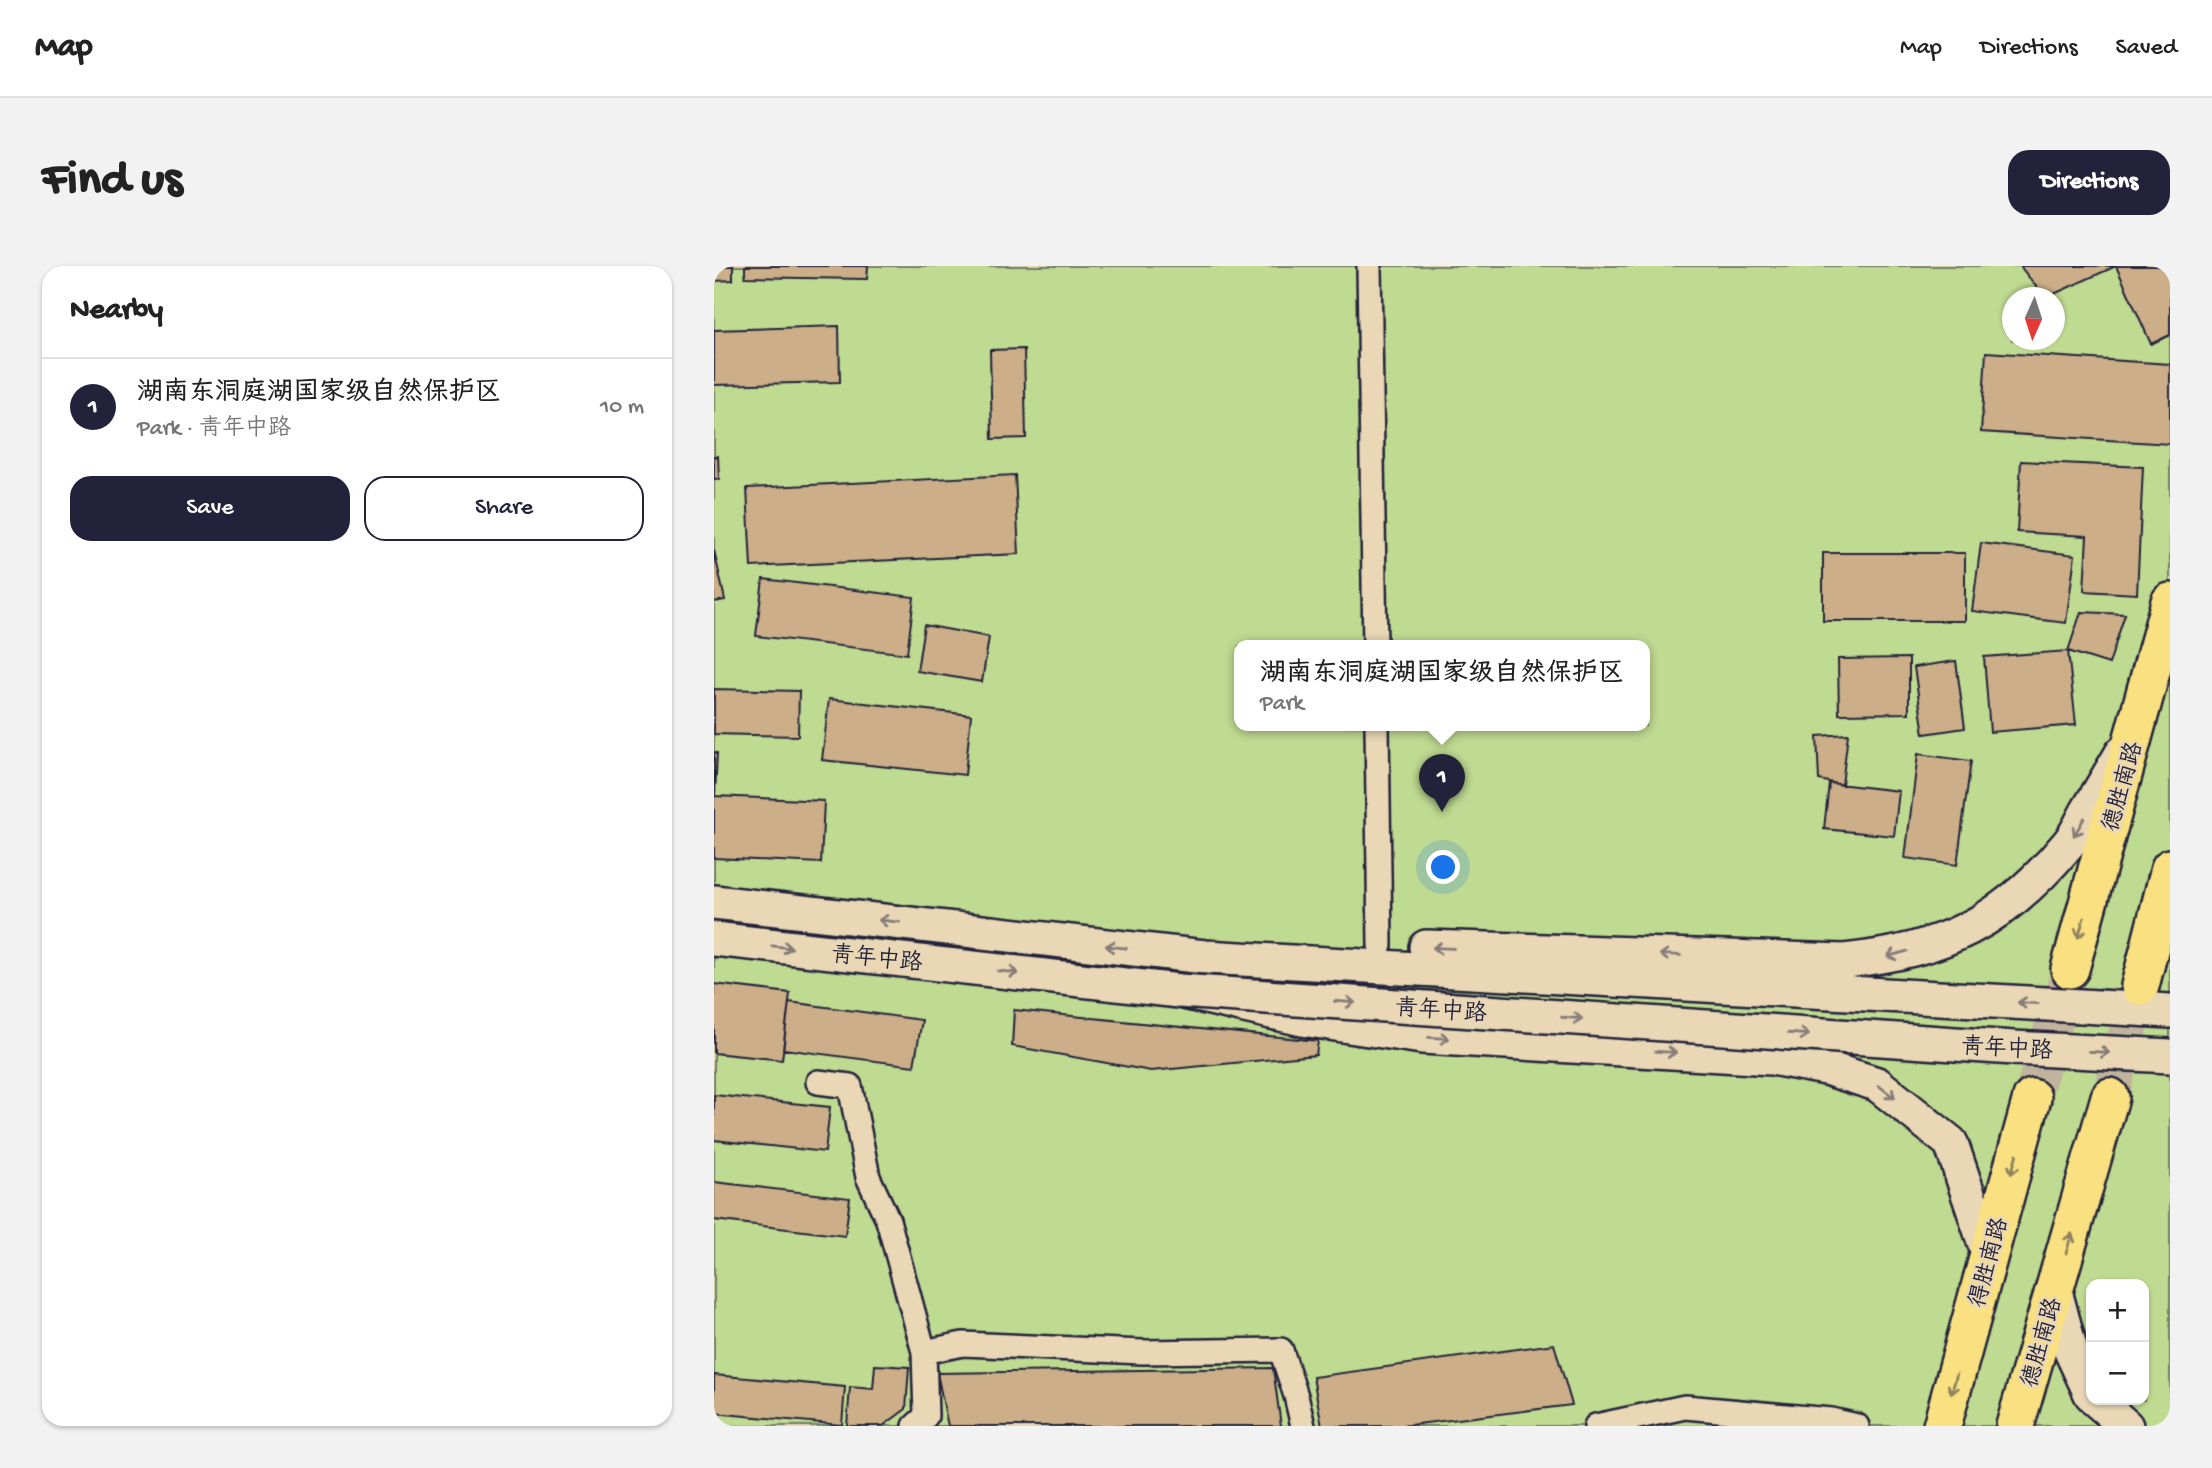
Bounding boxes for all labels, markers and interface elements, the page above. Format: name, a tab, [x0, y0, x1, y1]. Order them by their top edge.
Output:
text: Map	[35, 29, 92, 67]
text: Map	[1900, 34, 1942, 63]
text: Directions	[1980, 34, 2078, 63]
text: Saved	[2116, 34, 2177, 63]
button: Directions	[2008, 150, 2170, 215]
text: Find us	[42, 153, 182, 211]
north arrow	[2002, 287, 2065, 350]
text: Nearby	[70, 294, 163, 329]
text: 湖南东洞庭湖国家级自然保护区	[137, 379, 501, 410]
text: 1	[88, 394, 98, 421]
text: 10 m	[600, 394, 644, 421]
text: Park · 青年中路	[137, 416, 291, 443]
button: Save	[70, 476, 350, 541]
button: Share	[364, 476, 644, 541]
popup	[1234, 640, 1650, 731]
text: 湖南东洞庭湖国家级自然保护区	[1260, 660, 1624, 691]
text: Park	[1260, 691, 1304, 718]
street label: 德胜南路	[2098, 739, 2150, 835]
pin: 1	[1419, 754, 1465, 812]
one-way arrow	[2071, 817, 2085, 837]
your location	[1426, 850, 1460, 884]
one-way arrow	[879, 915, 901, 928]
one-way arrow	[2074, 917, 2087, 939]
one-way arrow	[770, 940, 793, 953]
street label: 青年中路	[829, 940, 924, 979]
one-way arrow	[1105, 940, 1127, 953]
one-way arrow	[1432, 941, 1455, 954]
one-way arrow	[1886, 948, 1908, 961]
one-way arrow	[1659, 949, 1682, 962]
one-way arrow	[996, 966, 1019, 979]
street label: 青年中路	[1394, 994, 1488, 1029]
one-way arrow	[1333, 996, 1356, 1009]
one-way arrow	[2018, 996, 2040, 1009]
one-way arrow	[1560, 1012, 1583, 1025]
one-way arrow	[1787, 1027, 1810, 1040]
one-way arrow	[1427, 1032, 1450, 1045]
street label: 青年中路	[1960, 1033, 2054, 1066]
one-way arrow	[1654, 1046, 1677, 1059]
one-way arrow	[2088, 1046, 2111, 1059]
one-way arrow	[1877, 1085, 1896, 1100]
one-way arrow	[2006, 1153, 2019, 1175]
street label: 得胜南路	[1964, 1215, 2015, 1311]
one-way arrow	[2063, 1232, 2076, 1254]
map controls	[2086, 1279, 2149, 1405]
button: +	[2086, 1279, 2149, 1342]
street label: 德胜南路	[2017, 1295, 2069, 1391]
button: −	[2086, 1342, 2149, 1405]
one-way arrow	[1947, 1372, 1960, 1395]

